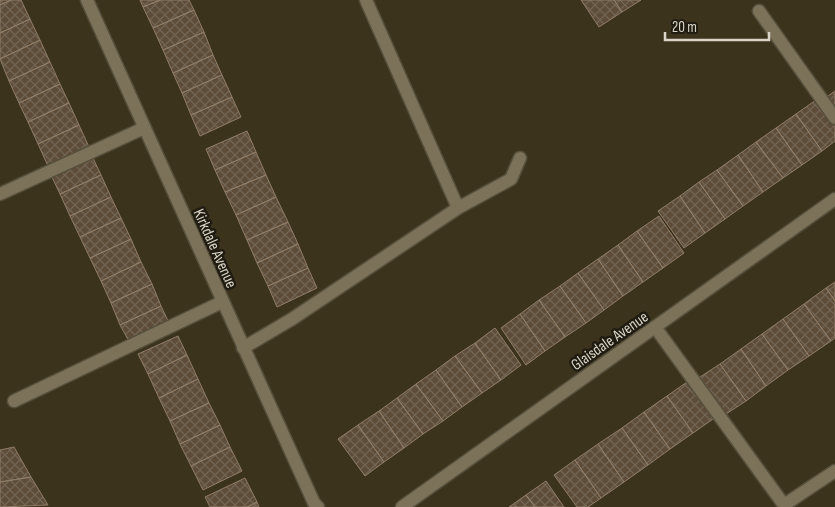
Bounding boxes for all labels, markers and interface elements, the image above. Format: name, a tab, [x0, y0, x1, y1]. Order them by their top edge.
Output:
scale bar	[665, 10, 769, 42]
text: 20 m	[672, 18, 697, 37]
street label: Kirkdale Avenue	[189, 206, 241, 291]
street label: Glaisdale Avenue	[568, 308, 652, 375]

